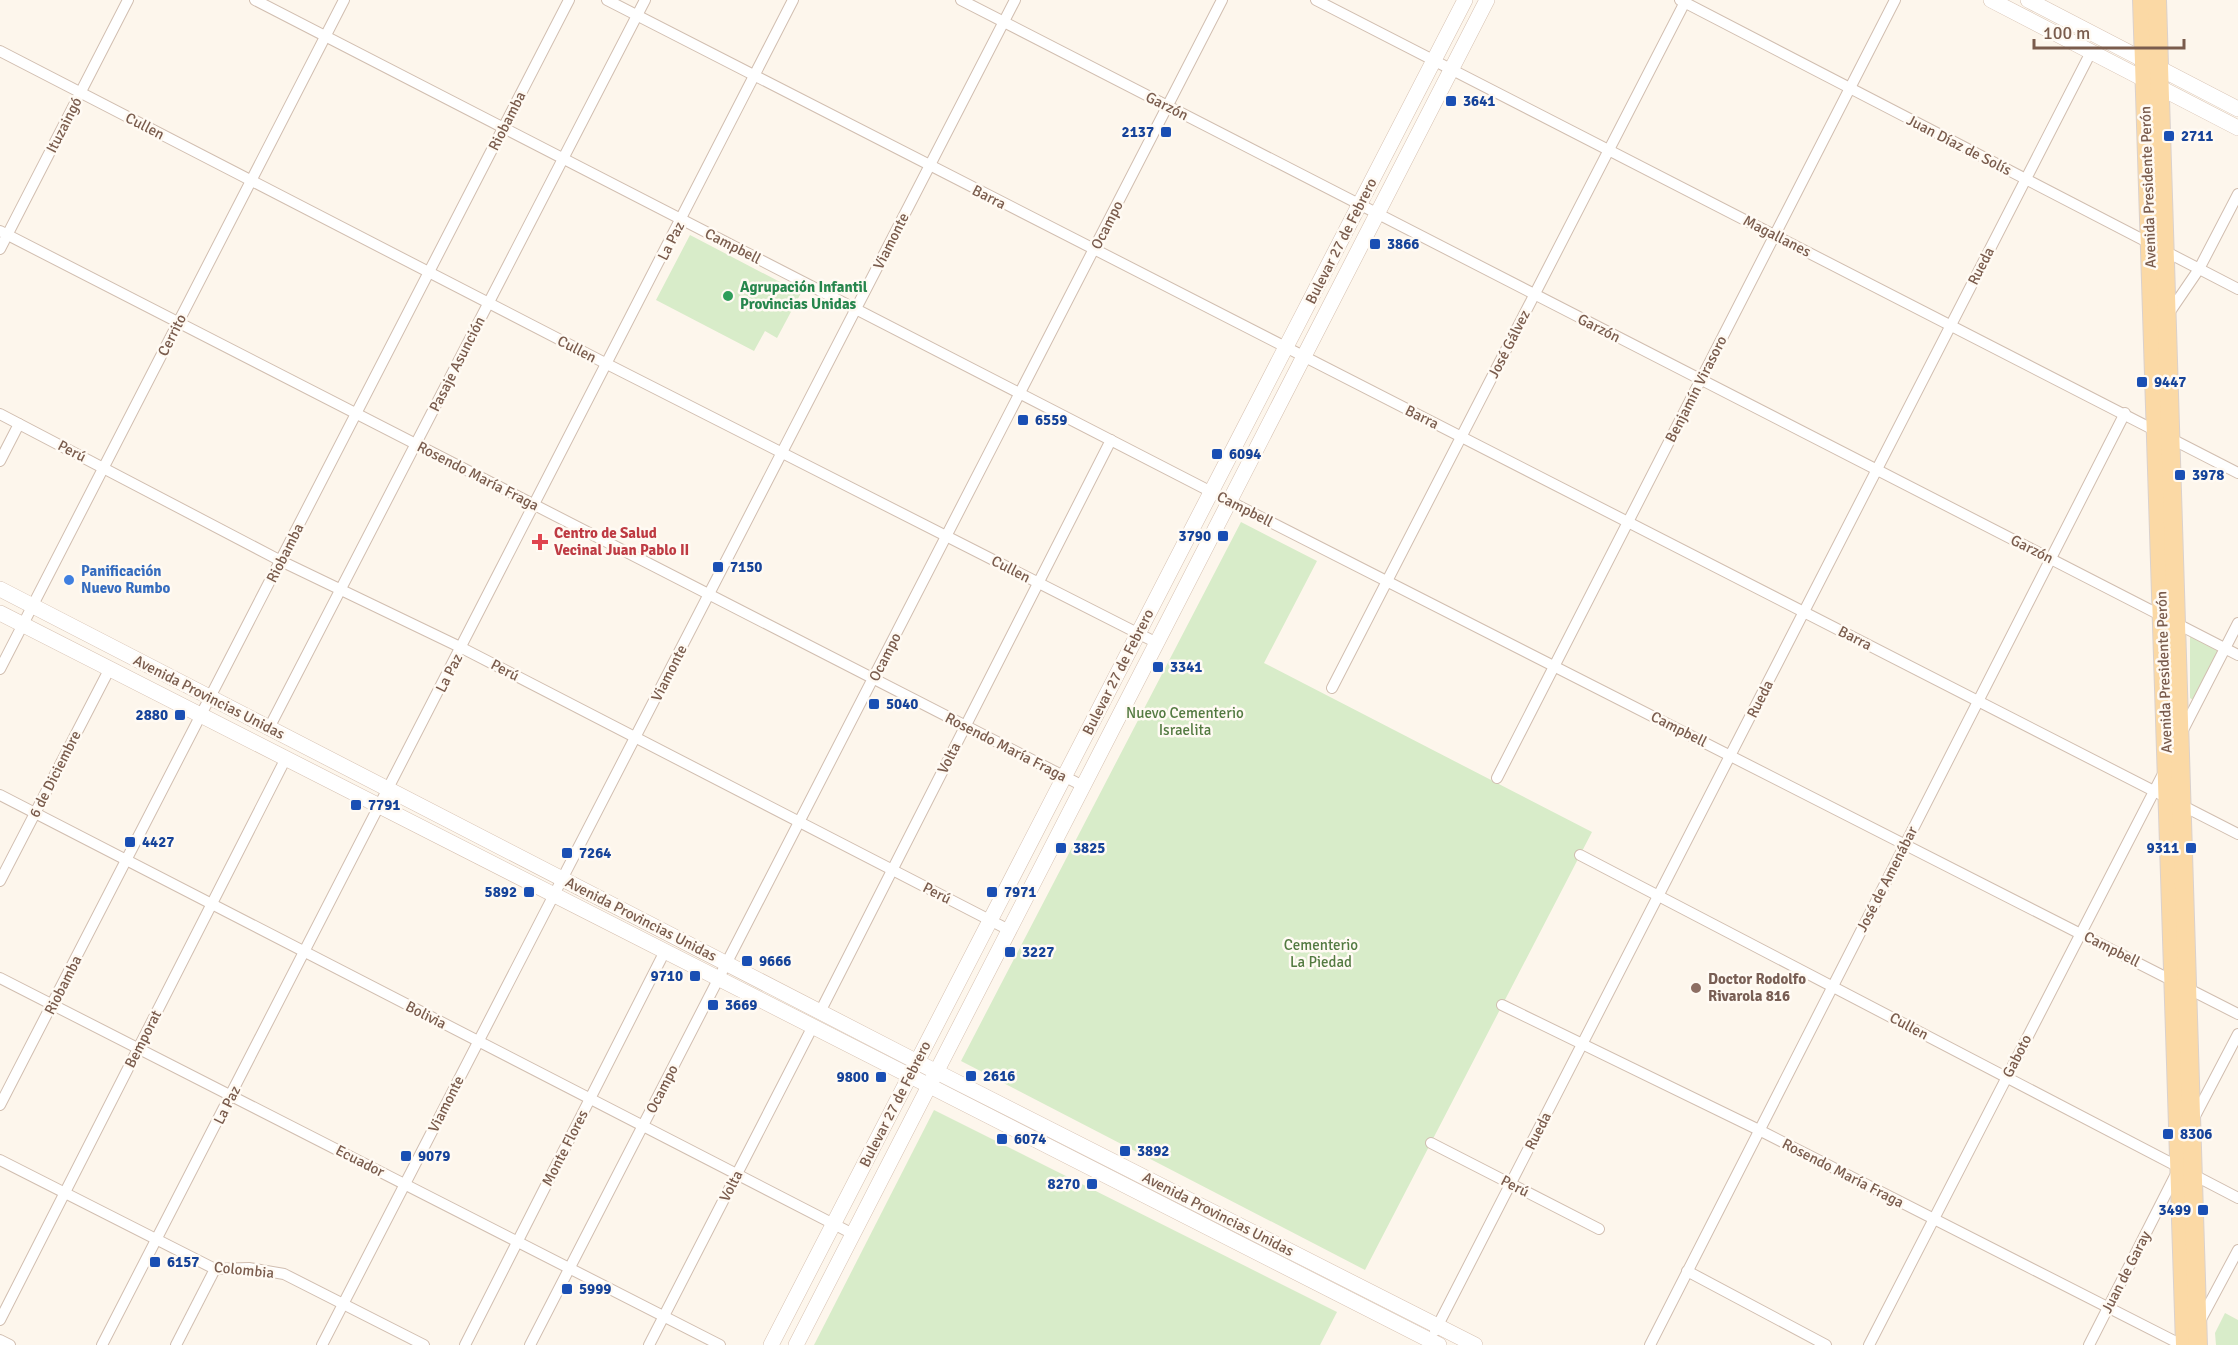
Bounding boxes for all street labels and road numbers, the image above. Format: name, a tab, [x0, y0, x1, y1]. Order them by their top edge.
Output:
street label: Riobamba	[484, 88, 530, 154]
street label: Garzón	[1143, 88, 1191, 124]
street label: Ituzaingó	[42, 94, 86, 156]
street label: Avenida Presidente Perón	[2136, 106, 2160, 268]
street label: Cullen	[122, 109, 168, 143]
street label: Juan Díaz de Solís	[1904, 111, 2015, 179]
street label: Bulevar 27 de Febrero	[1301, 175, 1381, 307]
street label: Barra	[969, 181, 1009, 213]
street label: Ocampo	[1087, 197, 1127, 252]
street label: Viamonte	[869, 210, 913, 272]
street label: Magallanes	[1740, 211, 1814, 261]
street label: La Paz	[654, 218, 688, 263]
street label: Campbell	[702, 224, 764, 268]
street label: Rueda	[1964, 244, 1998, 288]
street label: José Gálvez	[1484, 307, 1534, 381]
street label: Garzón	[1575, 310, 1623, 346]
street label: Cerrito	[154, 311, 190, 359]
street label: Pasaje Asunción	[425, 313, 489, 415]
street label: Cullen	[554, 332, 600, 366]
street label: Benjamín Virasoro	[1661, 333, 1731, 445]
street label: Barra	[1402, 401, 1442, 433]
street label: Perú	[55, 436, 89, 466]
street label: Rosendo María Fraga	[414, 437, 542, 515]
street label: Campbell	[1214, 487, 1276, 531]
street label: Riobamba	[262, 520, 308, 586]
street label: Garzón	[2008, 531, 2056, 567]
street label: Cullen	[988, 552, 1034, 586]
street label: Avenida Presidente Perón	[2152, 591, 2176, 753]
street label: Bulevar 27 de Febrero	[1078, 606, 1158, 738]
street label: Barra	[1835, 622, 1875, 654]
street label: Ocampo	[865, 629, 905, 684]
street label: Viamonte	[647, 642, 691, 704]
street label: La Paz	[432, 650, 466, 695]
street label: Avenida Provincias Unidas	[130, 651, 288, 743]
street label: Perú	[488, 655, 522, 685]
street label: Rueda	[1743, 677, 1777, 721]
street label: Campbell	[1648, 707, 1710, 751]
street label: Rosendo María Fraga	[942, 708, 1070, 786]
street label: 6 de Diciembre	[25, 727, 85, 821]
street label: Volta	[934, 739, 964, 777]
street label: José de Amenábar	[1853, 823, 1922, 935]
street label: Avenida Provincias Unidas	[562, 873, 720, 965]
street label: Perú	[920, 878, 954, 908]
street label: Campbell	[2081, 927, 2143, 971]
street label: Riobamba	[40, 952, 86, 1018]
street label: Bolivia	[403, 997, 449, 1033]
street label: Bemporat	[121, 1007, 165, 1071]
street label: Cullen	[1887, 1008, 1931, 1044]
street label: Gaboto	[1999, 1031, 2035, 1080]
street label: Bulevar 27 de Febrero	[855, 1038, 935, 1170]
street label: Ocampo	[642, 1061, 682, 1116]
street label: Viamonte	[424, 1073, 468, 1135]
street label: La Paz	[210, 1082, 244, 1127]
street label: Monte Flores	[538, 1106, 592, 1189]
street label: Rueda	[1521, 1109, 1555, 1153]
street label: Rosendo María Fraga	[1779, 1134, 1907, 1212]
street label: Ecuador	[333, 1141, 388, 1181]
street label: Volta	[716, 1167, 746, 1205]
street label: Avenida Provincias Unidas	[1139, 1168, 1297, 1260]
street label: Perú	[1498, 1171, 1532, 1201]
street label: Juan de Garay	[2098, 1228, 2154, 1316]
street label: Colombia	[213, 1258, 275, 1282]

